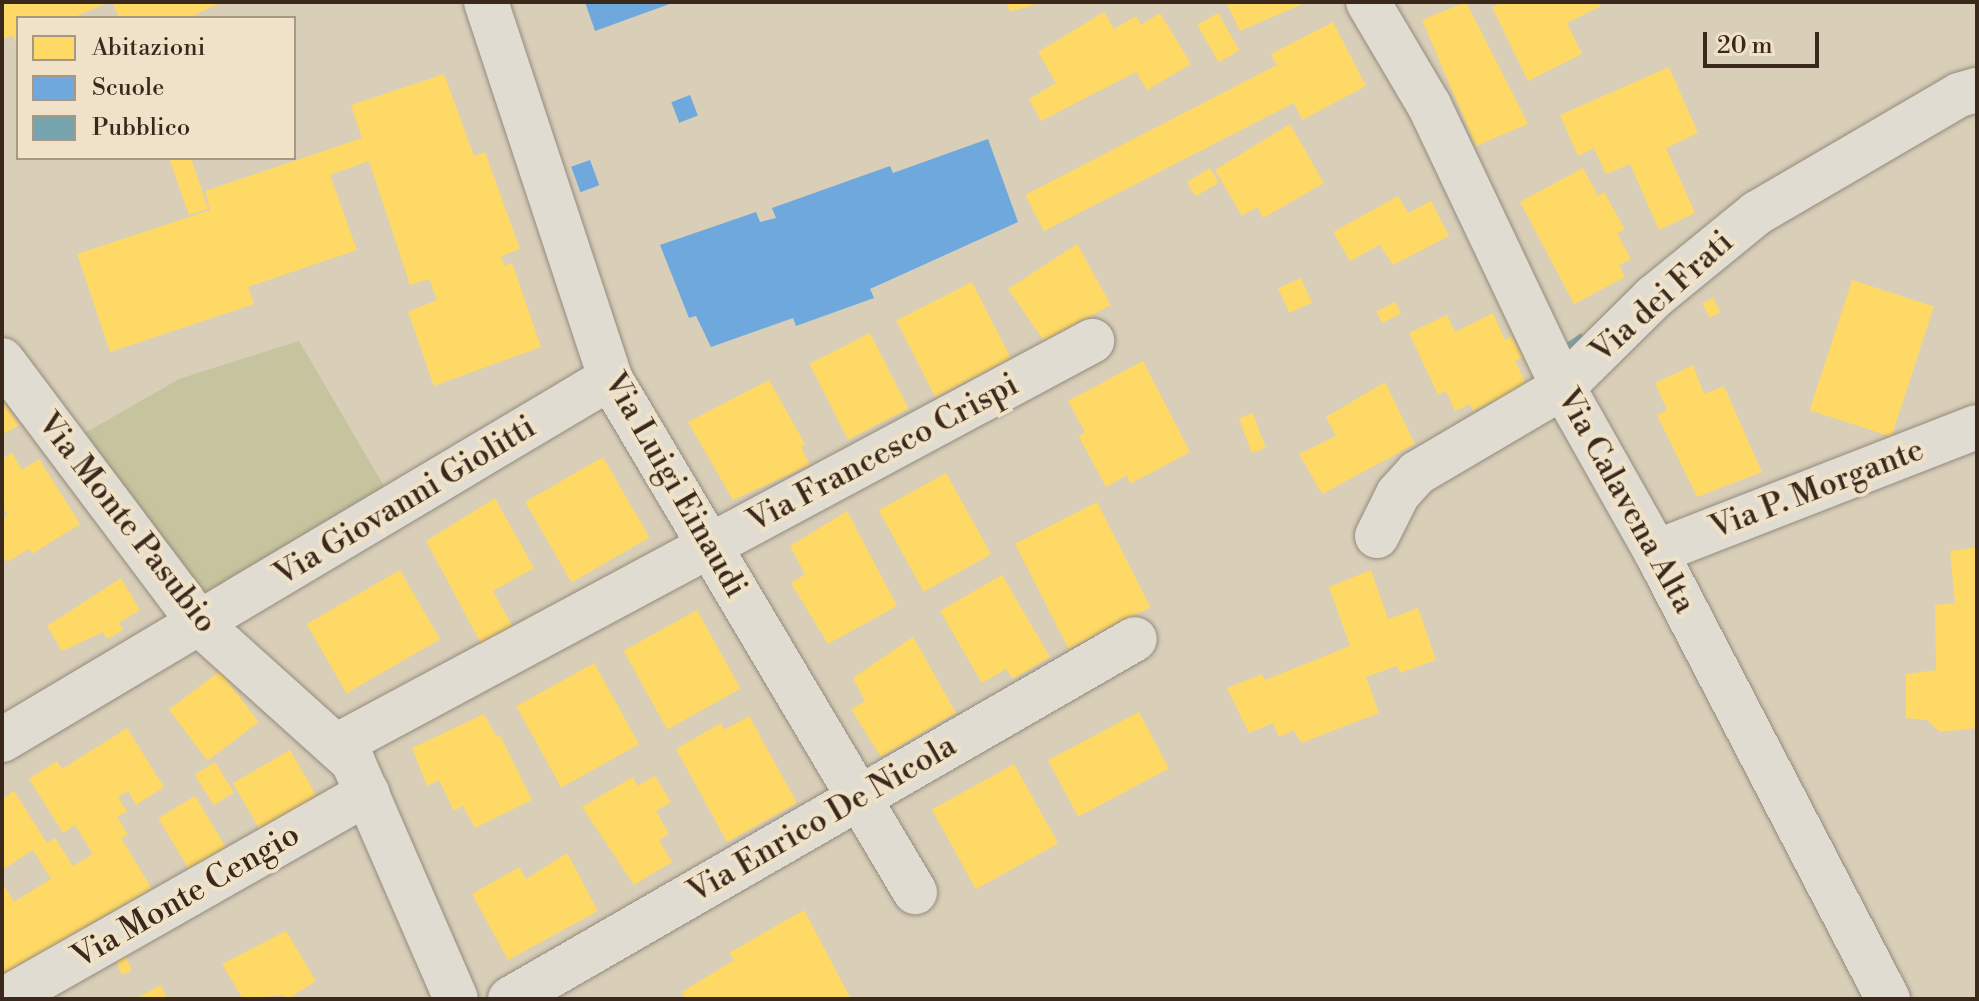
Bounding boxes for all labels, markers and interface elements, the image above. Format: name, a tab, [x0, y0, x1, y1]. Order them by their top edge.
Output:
legend	[16, 16, 296, 160]
scale bar	[1707, 16, 1823, 66]
text: 20 m	[1717, 31, 1773, 61]
text: Abitazioni	[92, 33, 206, 63]
text: Scuole	[92, 73, 164, 103]
text: Pubblico	[92, 113, 190, 143]
street label: Via dei Frati	[1583, 223, 1741, 371]
street label: Via Francesco Crispi	[741, 365, 1025, 541]
street label: Via Luigi Einaudi	[595, 366, 755, 604]
street label: Via Calavena Alta	[1548, 382, 1704, 620]
street label: Via Monte Pasubio	[29, 405, 225, 641]
street label: Via Giovanni Giolitti	[267, 408, 543, 594]
street label: Via P. Morgante	[1705, 431, 1929, 547]
street label: Via Enrico De Nicola	[681, 727, 963, 911]
street label: Via Monte Cengio	[66, 815, 306, 977]

